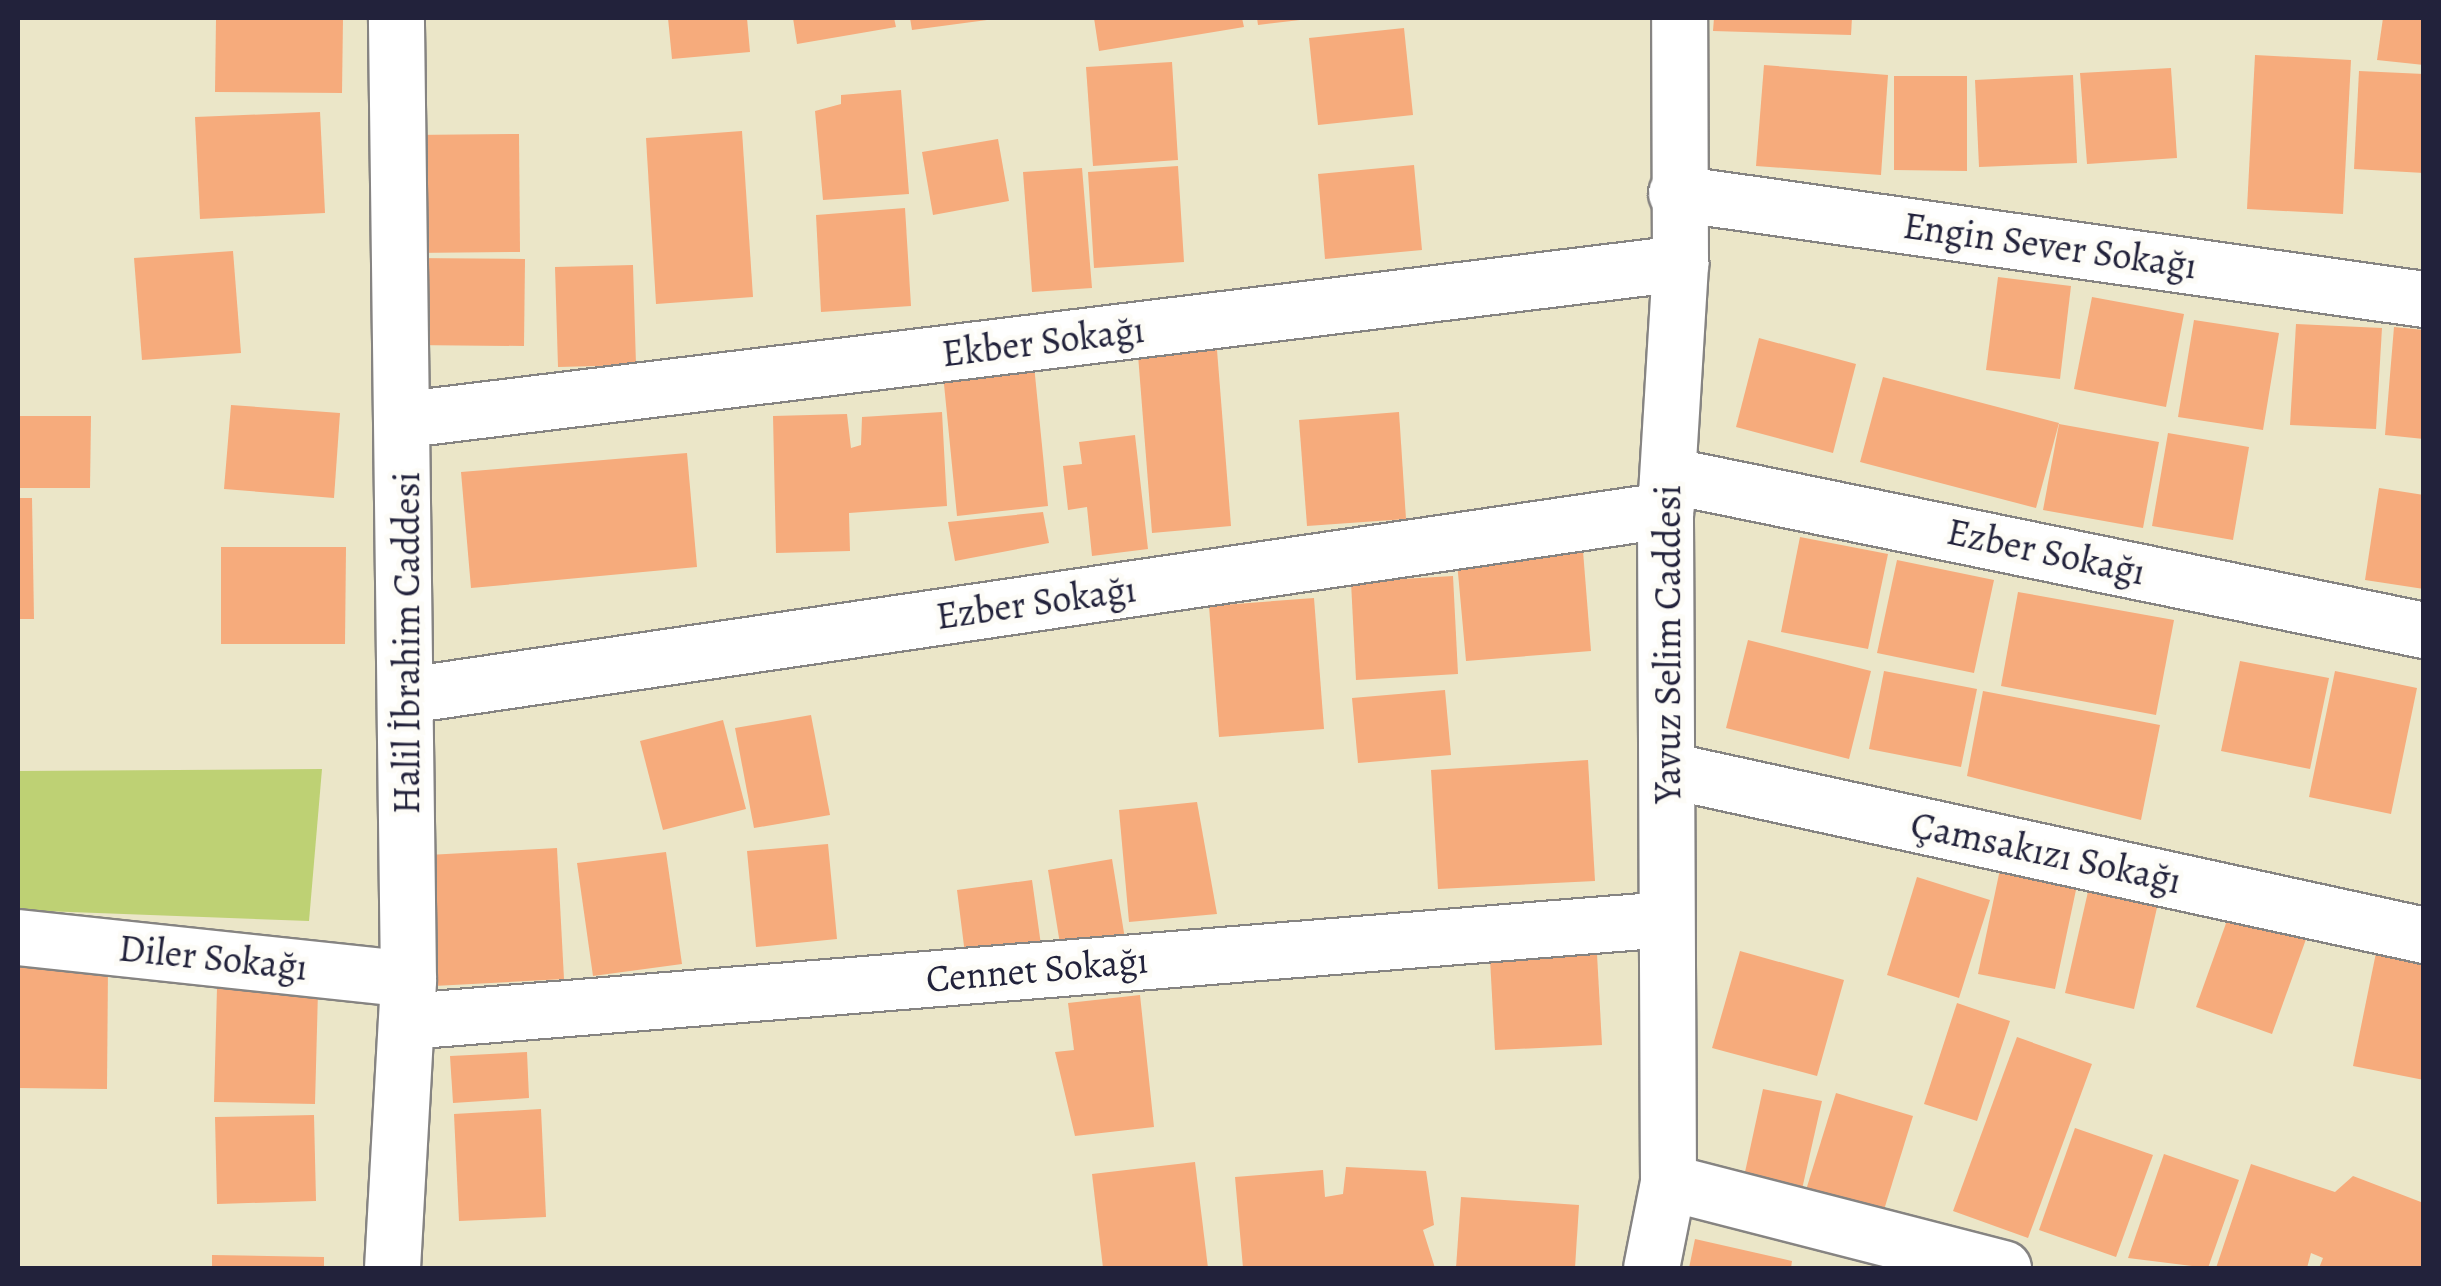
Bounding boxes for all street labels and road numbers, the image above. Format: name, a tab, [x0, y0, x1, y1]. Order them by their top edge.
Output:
street label: Engin Sever Sokağı	[1900, 203, 2200, 289]
street label: Ekber Sokağı	[939, 307, 1147, 377]
street label: Halil İbrahim Caddesi	[384, 472, 430, 814]
street label: Yavuz Selim Caddesi	[1645, 485, 1691, 803]
street label: Ezber Sokağı	[1943, 509, 2149, 595]
street label: Ezber Sokağı	[933, 566, 1139, 640]
street label: Çamsakızı Sokağı	[1907, 802, 2185, 904]
street label: Diler Sokağı	[116, 925, 310, 991]
street label: Cennet Sokağı	[924, 938, 1150, 1002]

